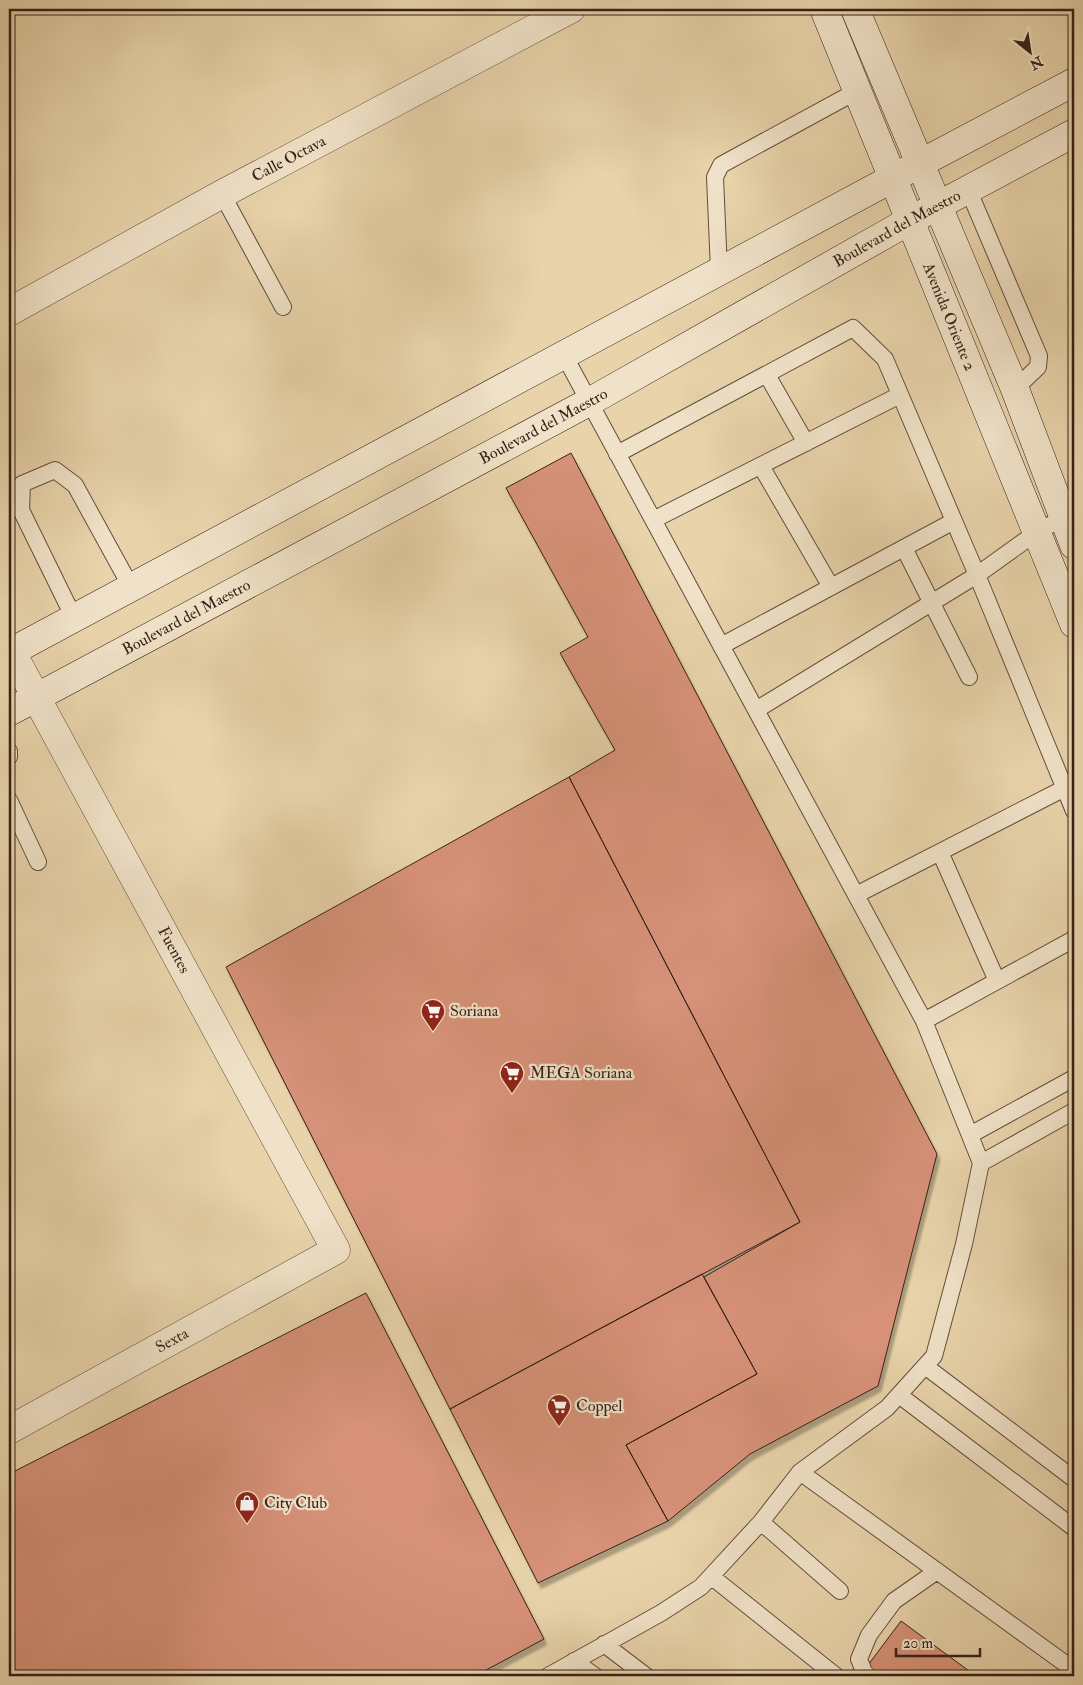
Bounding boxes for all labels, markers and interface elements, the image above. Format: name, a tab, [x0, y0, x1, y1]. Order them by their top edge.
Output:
north arrow	[1006, 28, 1056, 78]
text: N	[1026, 52, 1047, 74]
street label: Calle Octava	[248, 131, 329, 186]
street label: Boulevard del Maestro	[830, 185, 964, 272]
street label: Avenida Oriente 2	[918, 259, 980, 374]
street label: Boulevard del Maestro	[476, 383, 611, 469]
street label: Boulevard del Maestro	[119, 575, 254, 660]
street label: Fuentes	[153, 923, 195, 977]
supermarket icon: Soriana	[420, 998, 446, 1032]
place label: Soriana	[450, 1001, 499, 1021]
supermarket icon: MEGA Soriana	[499, 1060, 525, 1094]
place label: MEGA Soriana	[530, 1063, 633, 1083]
street label: Sexta	[152, 1323, 192, 1357]
supermarket icon: Coppel	[546, 1393, 572, 1427]
place label: Coppel	[576, 1396, 622, 1417]
shop icon: City Club	[234, 1490, 260, 1524]
place label: City Club	[264, 1493, 327, 1513]
scale bar	[896, 1625, 979, 1657]
text: 20 m	[903, 1634, 933, 1653]

